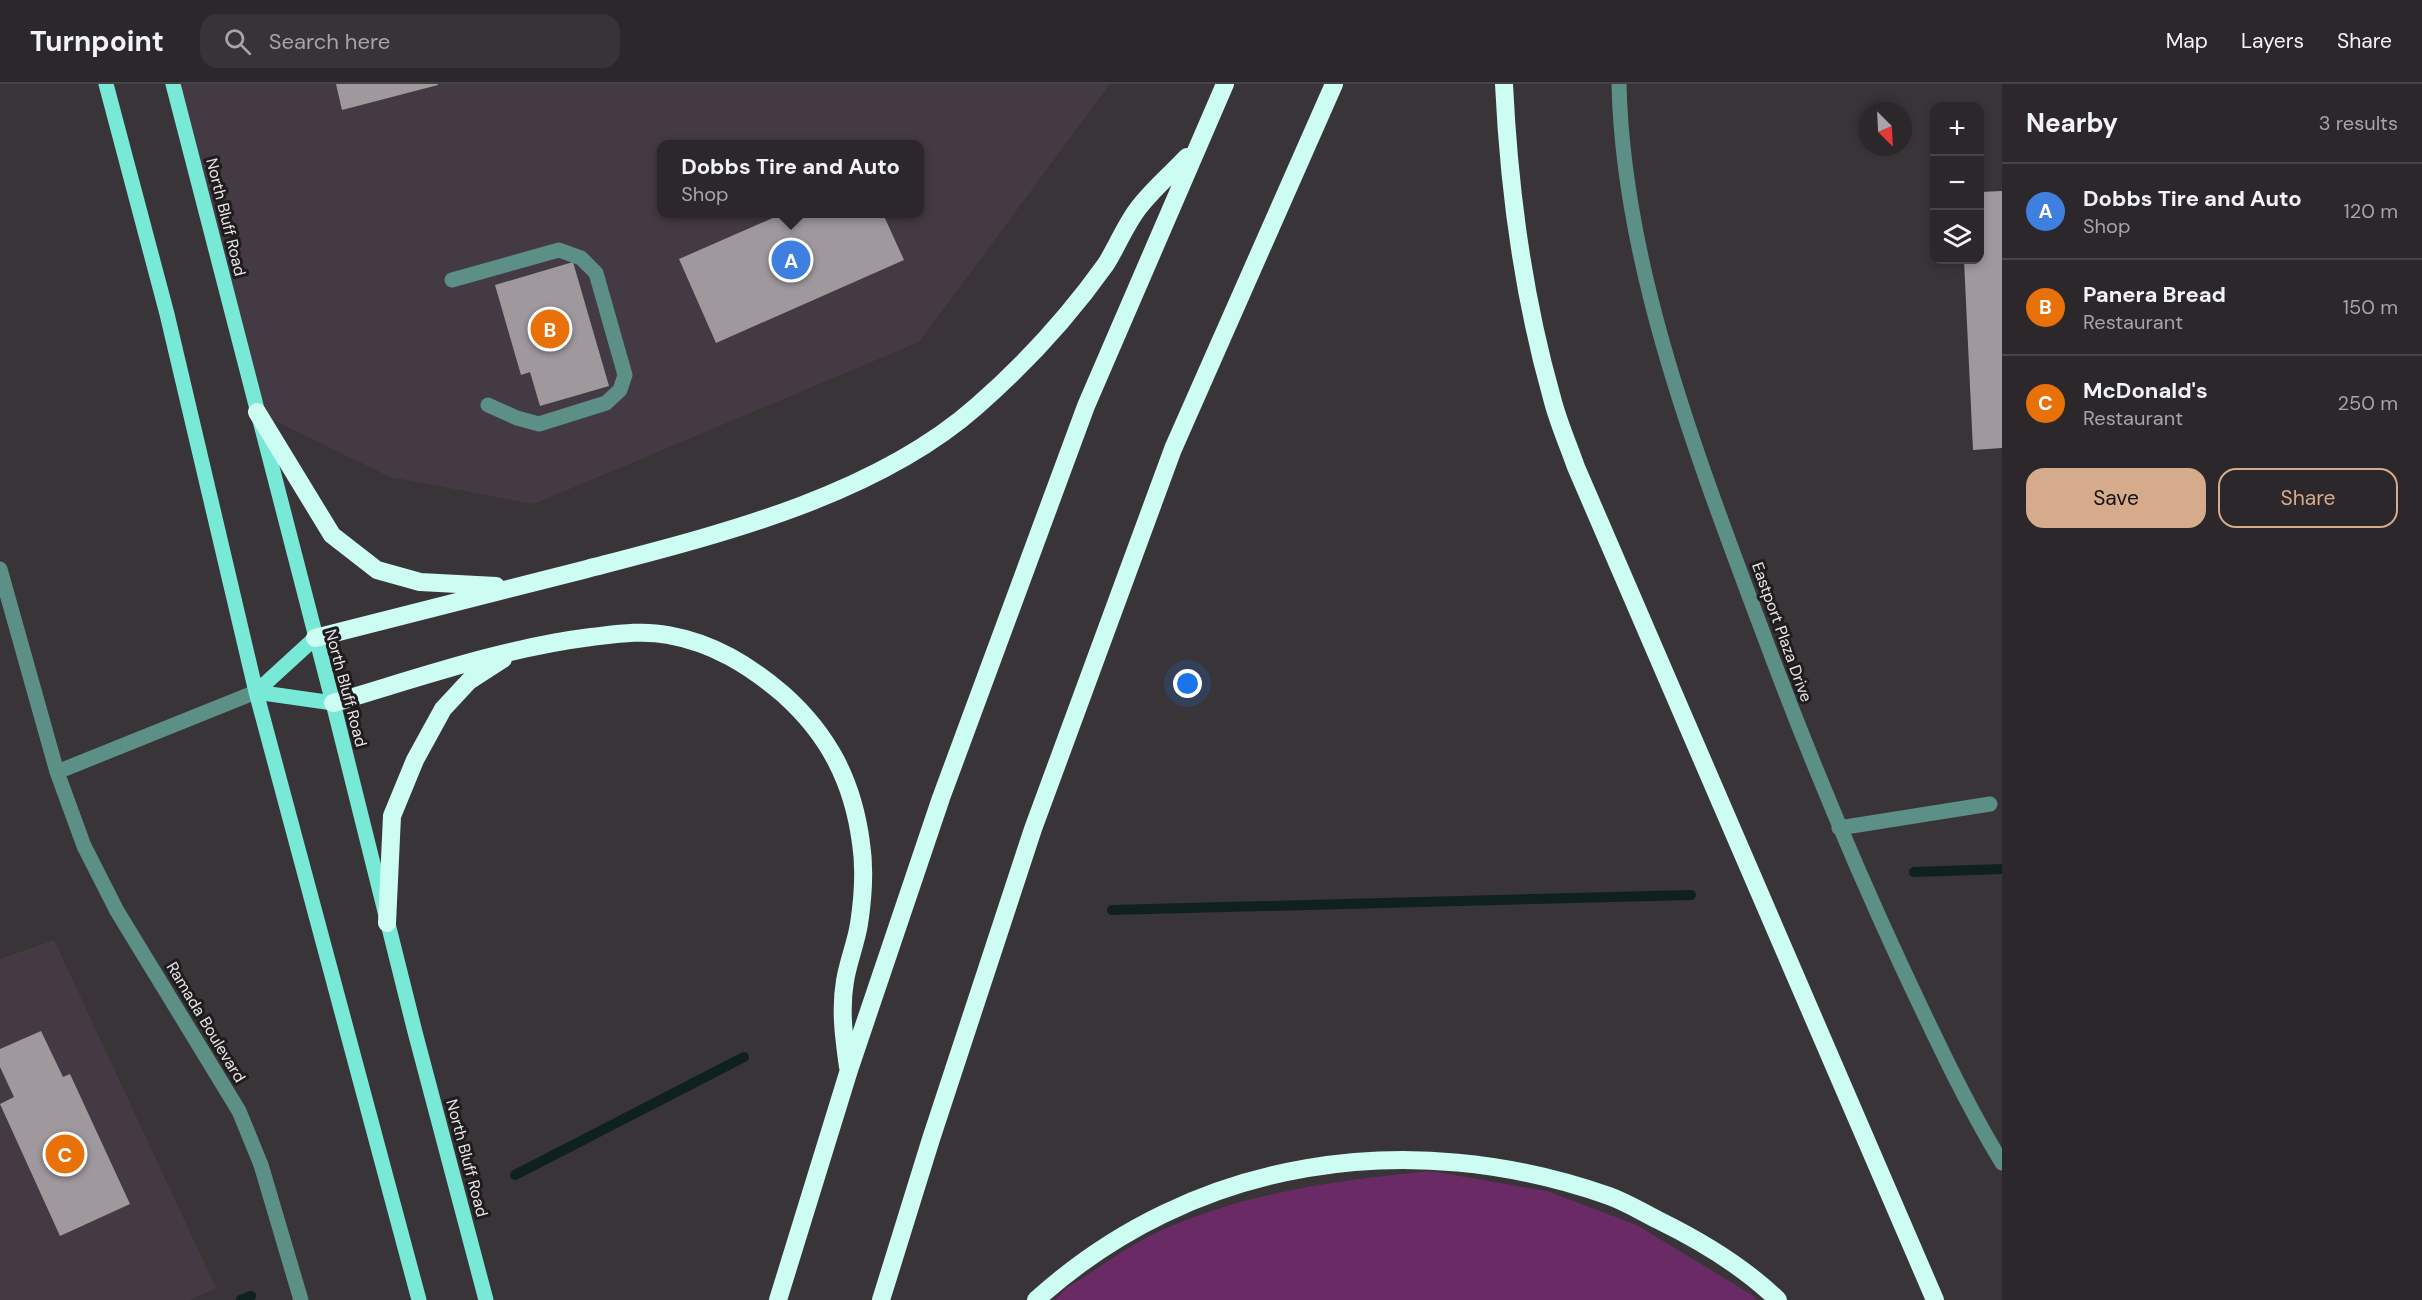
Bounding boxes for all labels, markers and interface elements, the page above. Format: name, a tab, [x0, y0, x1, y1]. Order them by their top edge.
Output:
search box	[200, 14, 620, 68]
text: Turnpoint	[30, 23, 164, 60]
icon: search	[221, 25, 254, 58]
text: Search here	[269, 27, 390, 56]
text: Map	[2166, 27, 2208, 55]
text: Layers	[2241, 27, 2304, 55]
text: Share	[2337, 27, 2392, 55]
north arrow	[1858, 102, 1912, 156]
map controls	[1930, 102, 1984, 264]
button: +	[1930, 102, 1984, 156]
text: Nearby	[2026, 106, 2118, 140]
text: 3 results	[2319, 110, 2398, 136]
popup	[657, 140, 924, 218]
text: Dobbs Tire and Auto	[681, 152, 900, 181]
street label: North Bluff Road	[201, 156, 251, 278]
button: −	[1930, 156, 1984, 210]
text: Shop	[681, 181, 729, 207]
text: Dobbs Tire and Auto	[2083, 184, 2302, 213]
text: A	[2038, 198, 2053, 224]
text: 120 m	[2344, 198, 2398, 224]
button: layers	[1930, 210, 1984, 264]
text: Shop	[2083, 213, 2130, 239]
pin: A	[772, 238, 810, 282]
text: Panera Bread	[2083, 280, 2226, 309]
text: B	[2039, 294, 2052, 320]
text: 150 m	[2343, 294, 2398, 320]
pin: B	[530, 306, 570, 352]
text: Restaurant	[2083, 309, 2183, 335]
text: McDonald's	[2083, 376, 2208, 405]
text: C	[2038, 390, 2053, 416]
text: 250 m	[2337, 390, 2398, 416]
text: Restaurant	[2083, 405, 2183, 431]
button: Save	[2026, 468, 2206, 528]
button: Share	[2218, 468, 2398, 528]
street label: Eastport Plaza Drive	[1747, 559, 1817, 705]
street label: North Bluff Road	[320, 627, 372, 749]
your location	[1173, 669, 1202, 698]
street label: Ramada Boulevard	[162, 958, 250, 1086]
street label: North Bluff Road	[441, 1097, 493, 1219]
pin: C	[46, 1132, 84, 1176]

